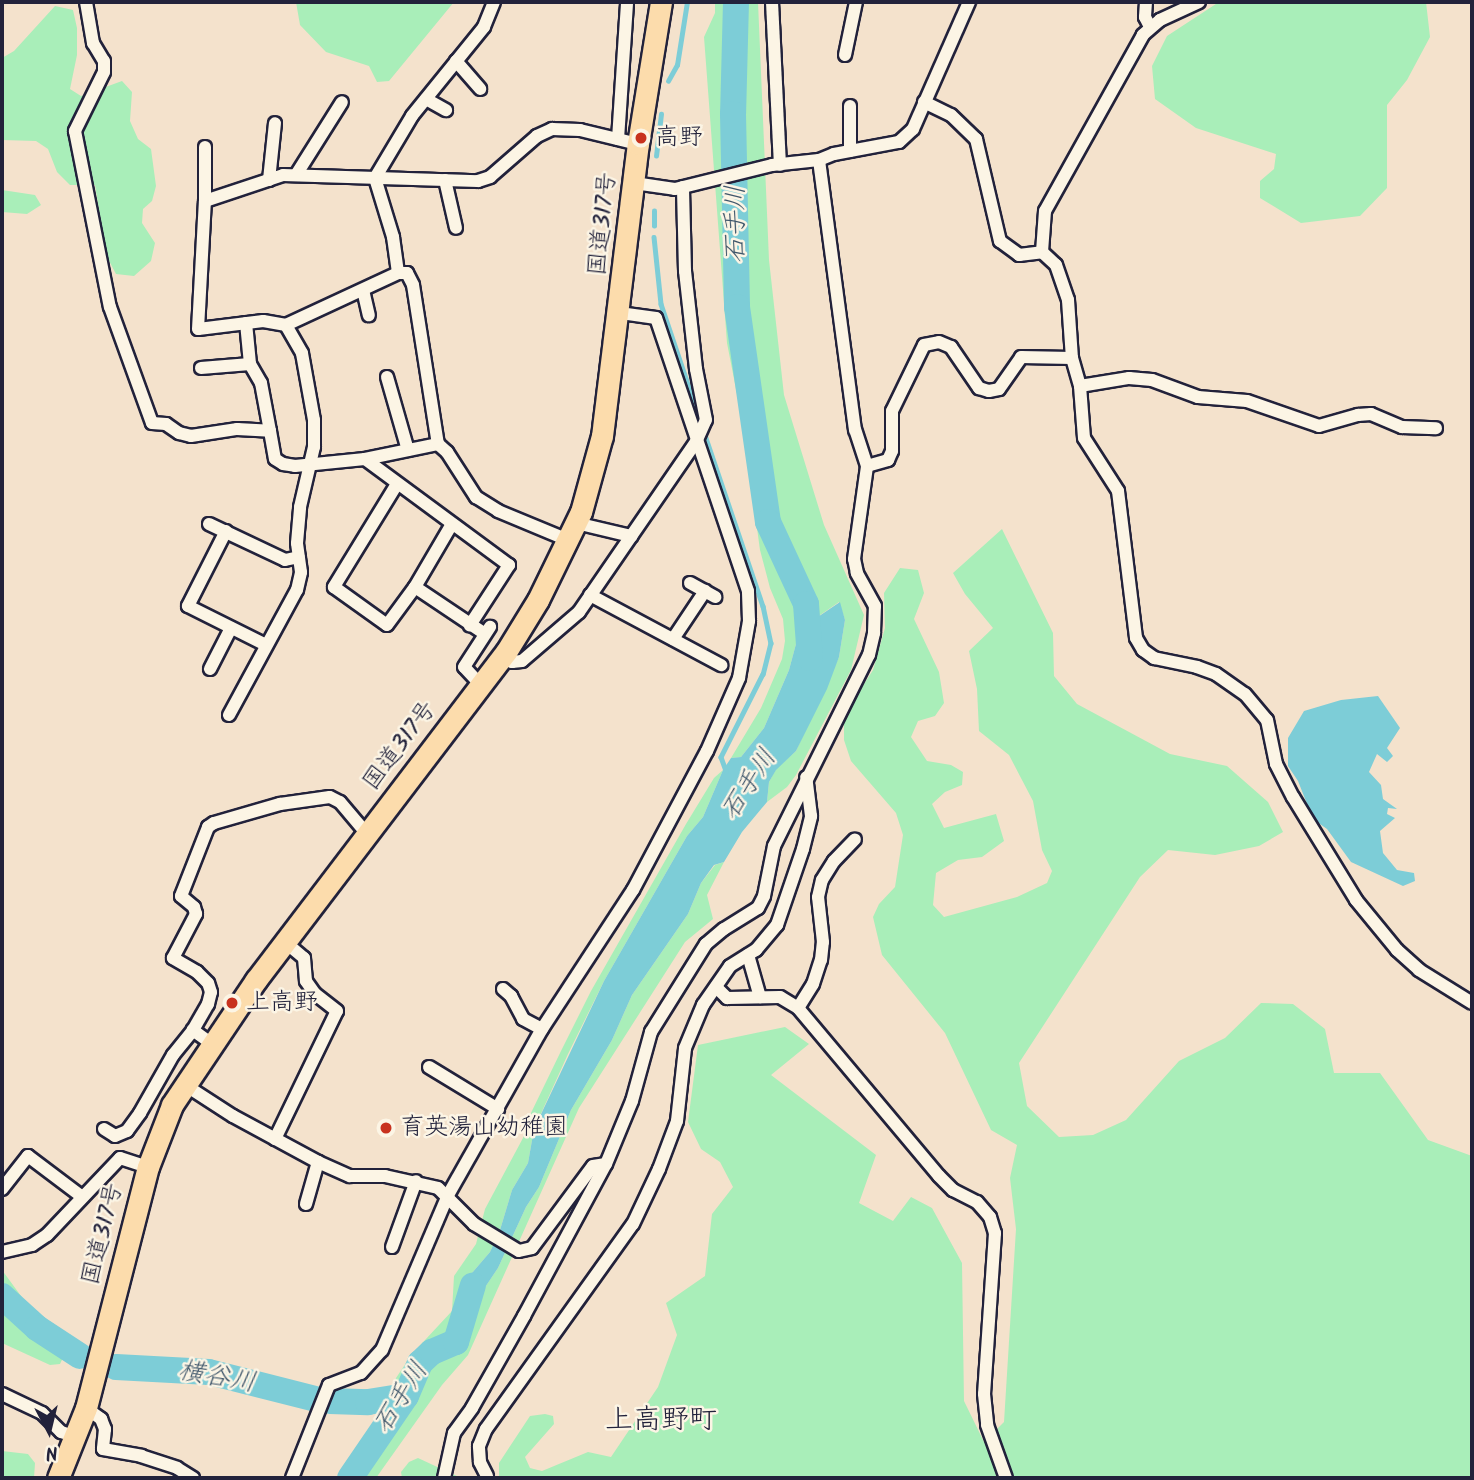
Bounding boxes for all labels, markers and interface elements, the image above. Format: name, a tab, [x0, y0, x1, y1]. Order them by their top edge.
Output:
place label: 高野	[655, 124, 703, 152]
marker: 高野	[633, 130, 649, 146]
street label: 国道317号	[583, 171, 623, 277]
water label: 石手川	[721, 185, 753, 263]
street label: 国道317号	[357, 696, 443, 796]
water label: 石手川	[716, 744, 784, 826]
place label: 上高野	[246, 989, 318, 1017]
marker: 上高野	[224, 995, 240, 1011]
place label: 育英湯山幼稚園	[400, 1114, 568, 1142]
marker: 育英湯山幼稚園	[378, 1120, 394, 1136]
street label: 国道317号	[76, 1180, 130, 1288]
water label: 横谷川	[176, 1356, 258, 1400]
water label: 石手川	[368, 1357, 436, 1439]
north arrow	[14, 1396, 84, 1466]
district label: 上高野町	[605, 1404, 717, 1438]
text: N	[44, 1436, 59, 1467]

